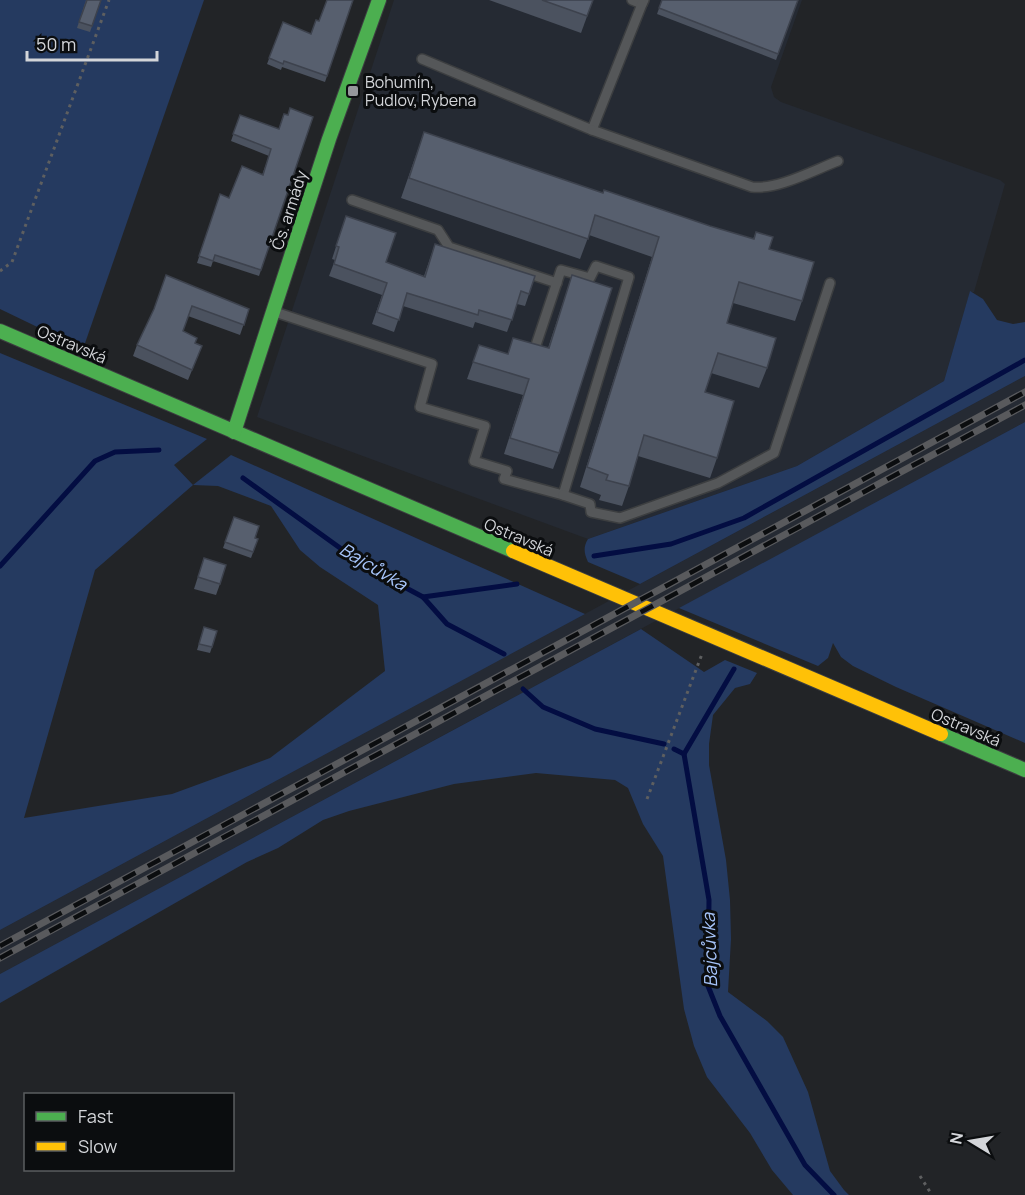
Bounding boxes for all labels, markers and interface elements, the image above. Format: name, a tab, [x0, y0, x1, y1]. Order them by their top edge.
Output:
scale bar	[27, 24, 158, 62]
text: 50 m	[36, 32, 76, 56]
place label: Bohumín, Pudlov, Rybena	[365, 71, 476, 111]
marker: Bohumín, Pudlov, Rybena	[346, 84, 360, 98]
street label: Čs. armády	[266, 167, 312, 252]
street label: Ostravská	[34, 320, 110, 368]
street label: Ostravská	[481, 513, 557, 561]
water label: Bajcůvka	[335, 537, 412, 596]
street label: Ostravská	[928, 703, 1004, 751]
water label: Bajcůvka	[696, 912, 722, 988]
legend	[24, 1093, 234, 1171]
text: Fast	[78, 1104, 113, 1128]
north arrow	[941, 1111, 1001, 1171]
text: N	[944, 1130, 968, 1146]
text: Slow	[78, 1134, 118, 1158]

